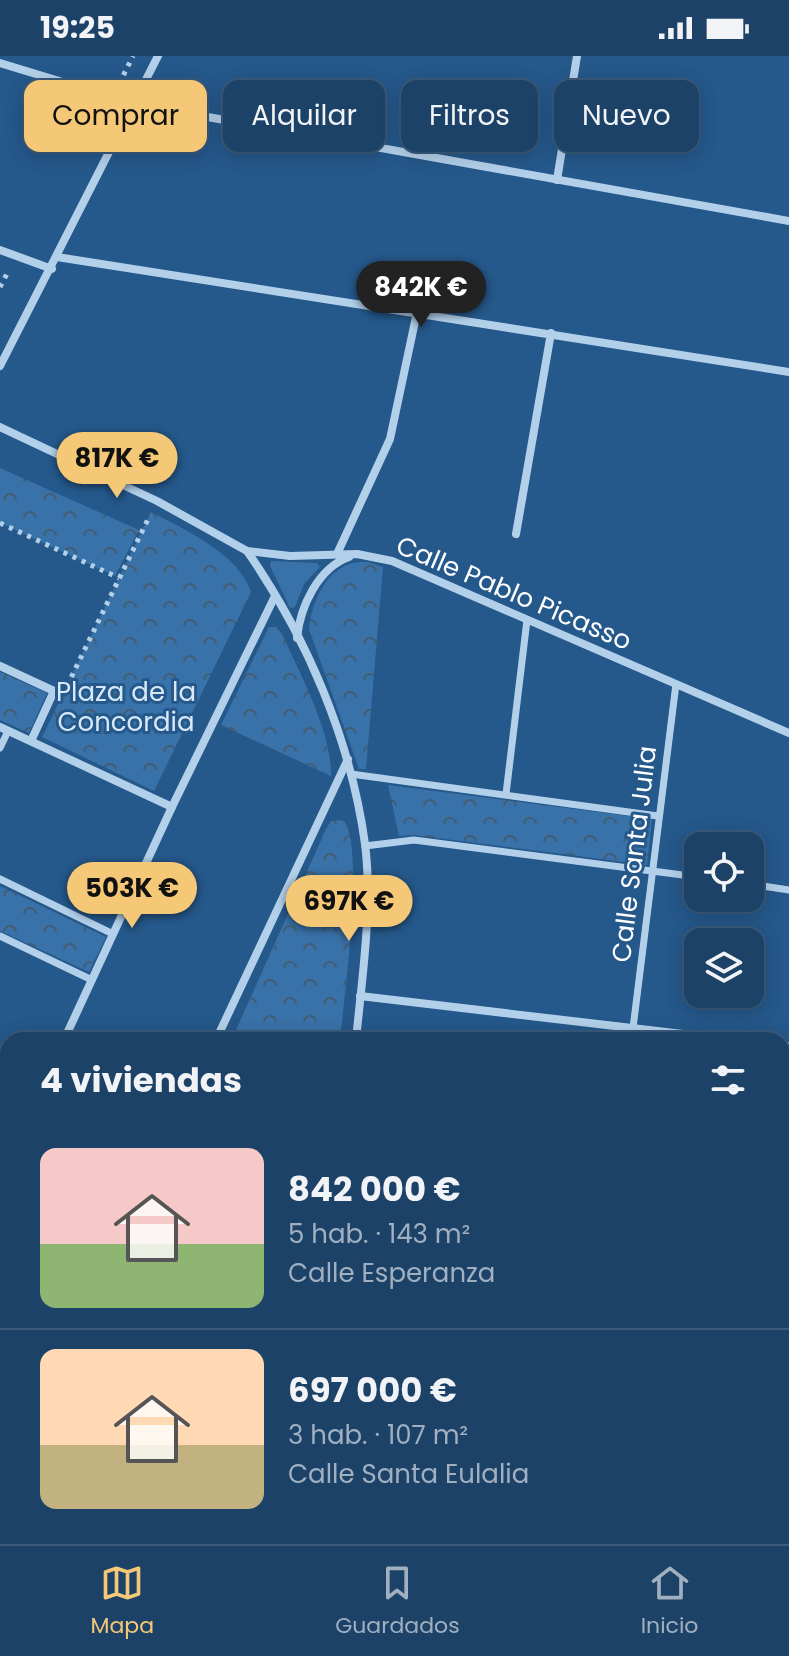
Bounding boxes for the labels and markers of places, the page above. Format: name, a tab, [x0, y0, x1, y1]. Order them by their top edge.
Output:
pin: 842K €	[356, 261, 486, 329]
pin: 817K €	[52, 432, 182, 500]
pin: 503K €	[67, 862, 197, 930]
pin: 697K €	[284, 875, 414, 943]

